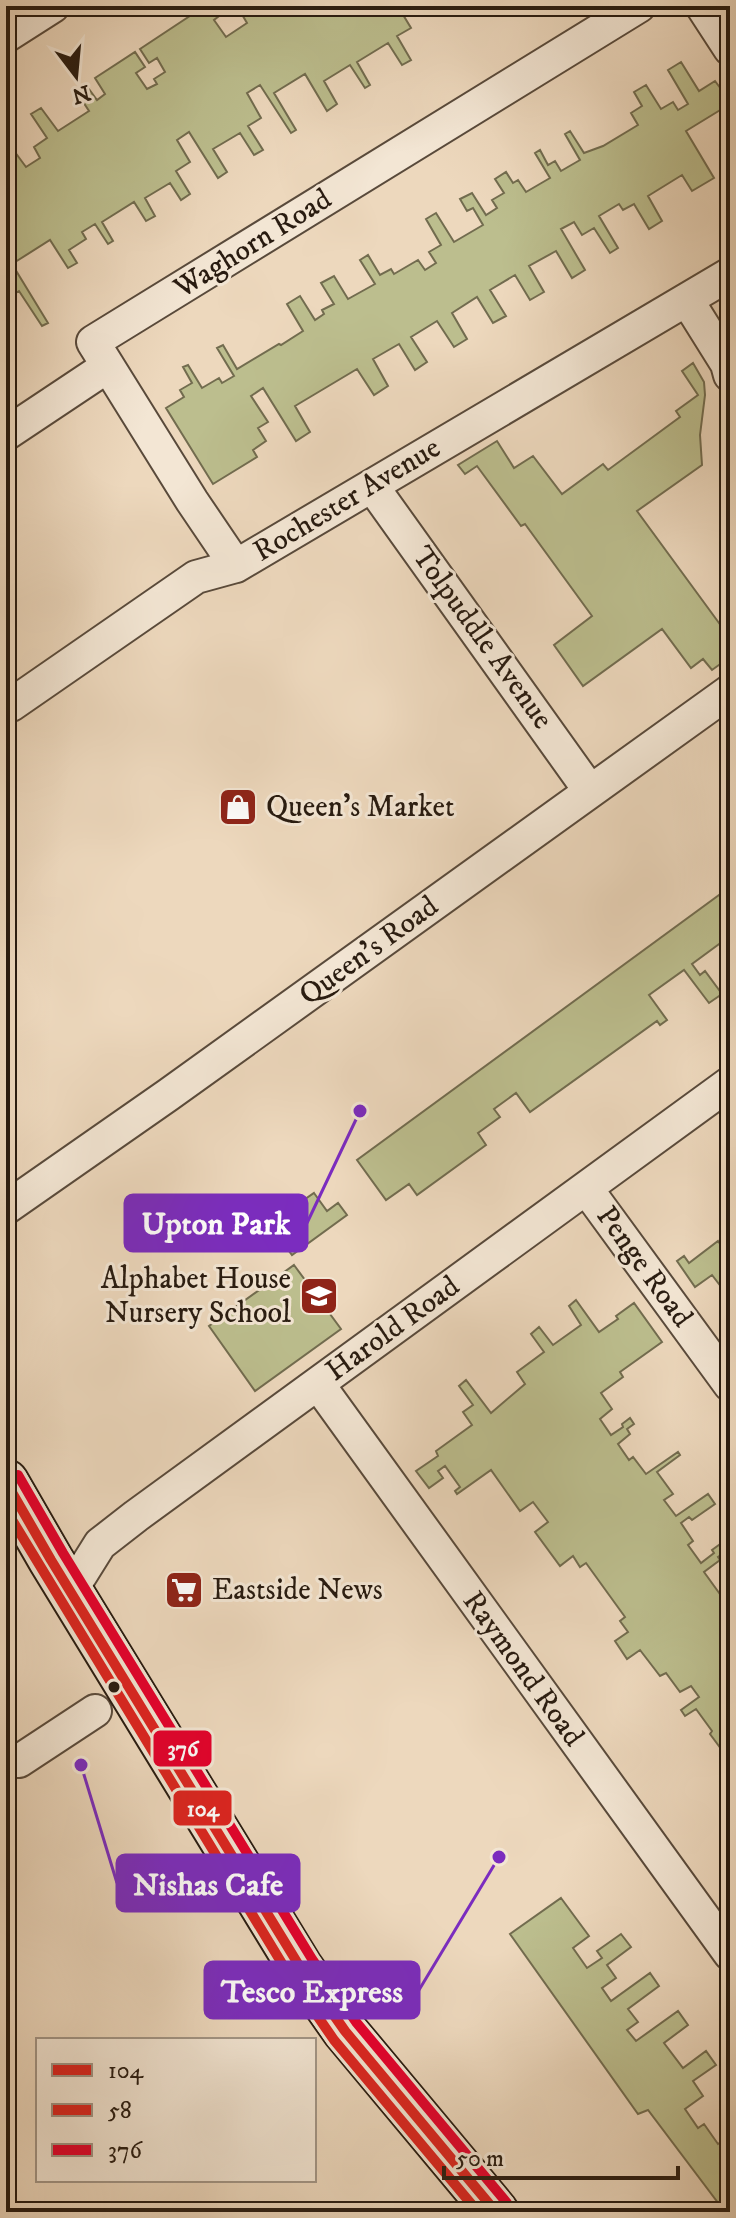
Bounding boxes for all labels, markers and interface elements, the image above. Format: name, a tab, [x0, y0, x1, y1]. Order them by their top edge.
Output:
north arrow	[36, 36, 116, 116]
text: N	[69, 78, 94, 109]
street label: Waghorn Road	[167, 181, 339, 308]
street label: Rochester Avenue	[247, 430, 447, 570]
street label: Tolpuddle Avenue	[403, 539, 561, 737]
shop icon: Queen's Market	[217, 786, 259, 828]
place label: Queen's Market	[266, 789, 455, 826]
street label: Queen's Road	[292, 888, 446, 1014]
callout: Upton Park	[125, 1195, 307, 1251]
street label: Penge Road	[588, 1199, 700, 1335]
text: Upton Park	[141, 1205, 292, 1245]
place label: Alphabet House Nursery School	[101, 1261, 291, 1332]
street label: Harold Road	[319, 1268, 467, 1390]
school or university icon: Alphabet House Nursery School	[298, 1275, 340, 1317]
supermarket icon: Eastside News	[163, 1569, 205, 1611]
place label: Eastside News	[212, 1572, 383, 1609]
street label: Raymond Road	[454, 1584, 592, 1754]
unlabelled marker	[106, 1679, 122, 1695]
line badge: 376	[152, 1729, 213, 1768]
text: 376	[167, 1736, 200, 1763]
line badge: 104	[172, 1789, 233, 1827]
text: 104	[187, 1796, 221, 1823]
callout: Nishas Cafe	[117, 1855, 299, 1911]
text: Nishas Cafe	[133, 1866, 283, 1906]
callout: Tesco Express	[205, 1962, 419, 2018]
text: Tesco Express	[220, 1973, 403, 2013]
legend	[36, 2038, 316, 2182]
text: 104	[108, 2056, 145, 2086]
text: 58	[108, 2096, 132, 2126]
scale bar	[444, 2130, 678, 2180]
text: 376	[108, 2136, 144, 2166]
text: 50 m	[456, 2144, 504, 2174]

